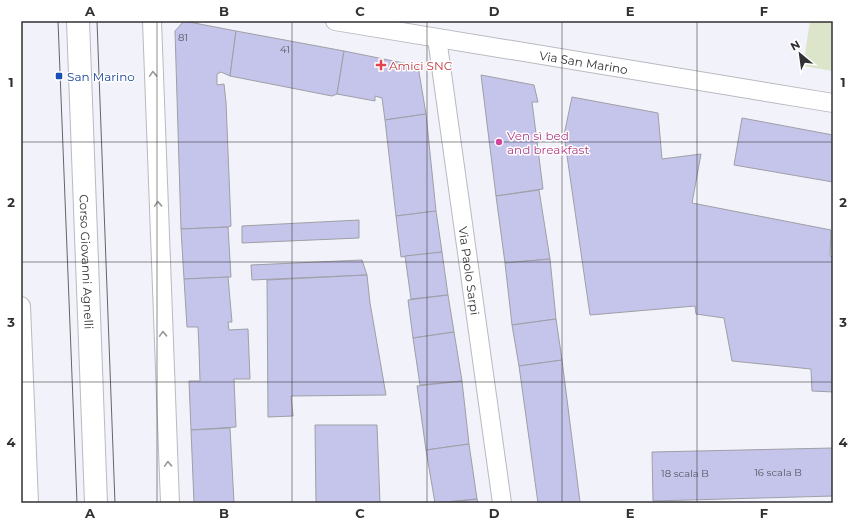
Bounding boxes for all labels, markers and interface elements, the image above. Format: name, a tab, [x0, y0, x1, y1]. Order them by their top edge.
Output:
text: A	[84, 3, 96, 19]
text: B	[219, 3, 229, 19]
text: C	[355, 3, 365, 19]
text: D	[489, 3, 500, 19]
text: E	[626, 3, 635, 19]
text: F	[760, 3, 768, 19]
house number: 81	[178, 31, 188, 44]
north arrow	[780, 34, 820, 74]
text: N	[788, 37, 802, 54]
house number: 41	[280, 43, 290, 56]
street label: Via San Marino	[538, 47, 629, 77]
place label: Amici SNC	[389, 58, 453, 73]
marker: Amici SNC	[376, 60, 386, 70]
place label: San Marino	[67, 69, 135, 84]
marker: San Marino	[54, 71, 64, 81]
one-way arrow	[149, 71, 158, 77]
text: 1	[8, 74, 14, 90]
text: 1	[840, 74, 846, 90]
place label: Ven sì bed and breakfast	[507, 128, 589, 157]
marker: Ven sì bed and breakfast	[494, 137, 504, 147]
text: 2	[7, 194, 15, 210]
street label: Corso Giovanni Agnelli	[77, 194, 97, 330]
text: 2	[839, 194, 847, 210]
one-way arrow	[154, 201, 163, 207]
street label: Via Paolo Sarpi	[456, 226, 483, 316]
text: 3	[6, 314, 15, 330]
text: 3	[838, 314, 847, 330]
one-way arrow	[159, 331, 168, 337]
text: 4	[7, 434, 16, 450]
text: 4	[839, 434, 848, 450]
one-way arrow	[164, 461, 173, 467]
house number: 16 scala B	[754, 466, 802, 479]
house number: 18 scala B	[661, 467, 709, 480]
text: A	[84, 505, 96, 521]
text: B	[219, 505, 229, 521]
text: C	[355, 505, 365, 521]
text: D	[489, 505, 500, 521]
text: E	[626, 505, 635, 521]
text: F	[760, 505, 768, 521]

